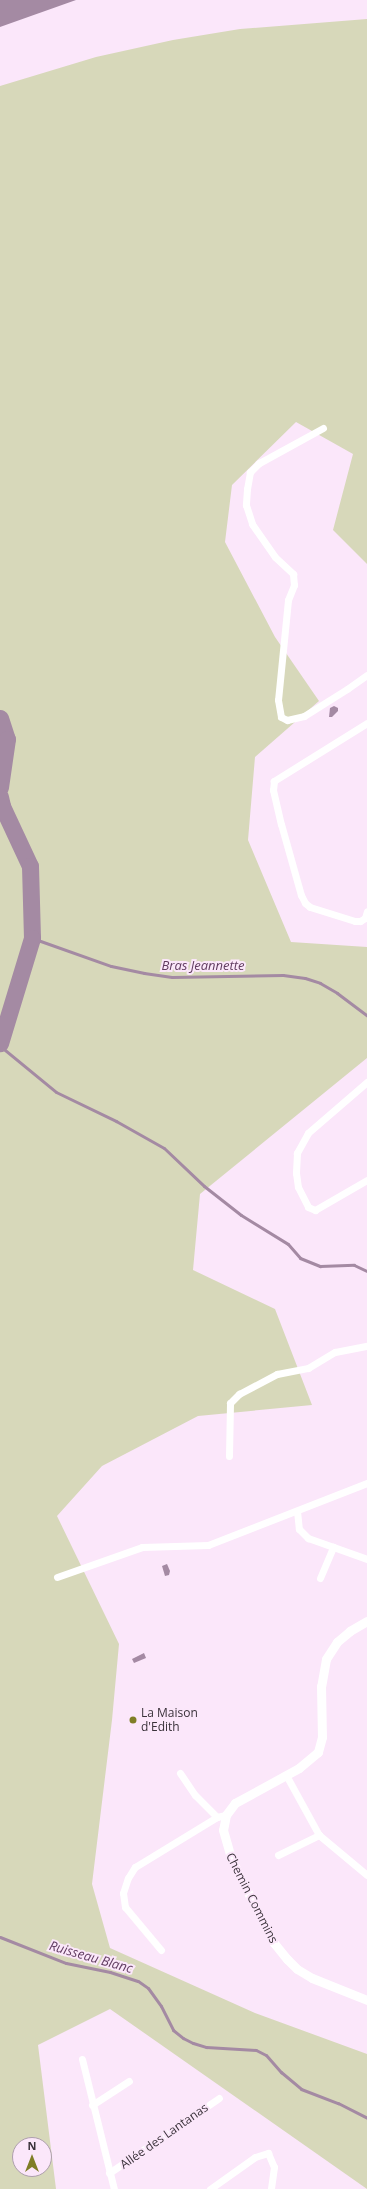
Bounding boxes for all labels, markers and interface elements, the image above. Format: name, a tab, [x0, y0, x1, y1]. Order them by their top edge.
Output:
water label: Bras Jeannette	[161, 957, 245, 973]
place label: La Maison d'Edith	[141, 1706, 198, 1734]
marker: La Maison d'Edith	[128, 1715, 138, 1725]
street label: Chemin Commins	[223, 1850, 281, 1946]
water label: Ruisseau Blanc	[48, 1938, 134, 1976]
street label: Allée des Lantanas	[117, 2100, 211, 2172]
north arrow	[12, 2137, 52, 2177]
text: N	[28, 2138, 36, 2153]

